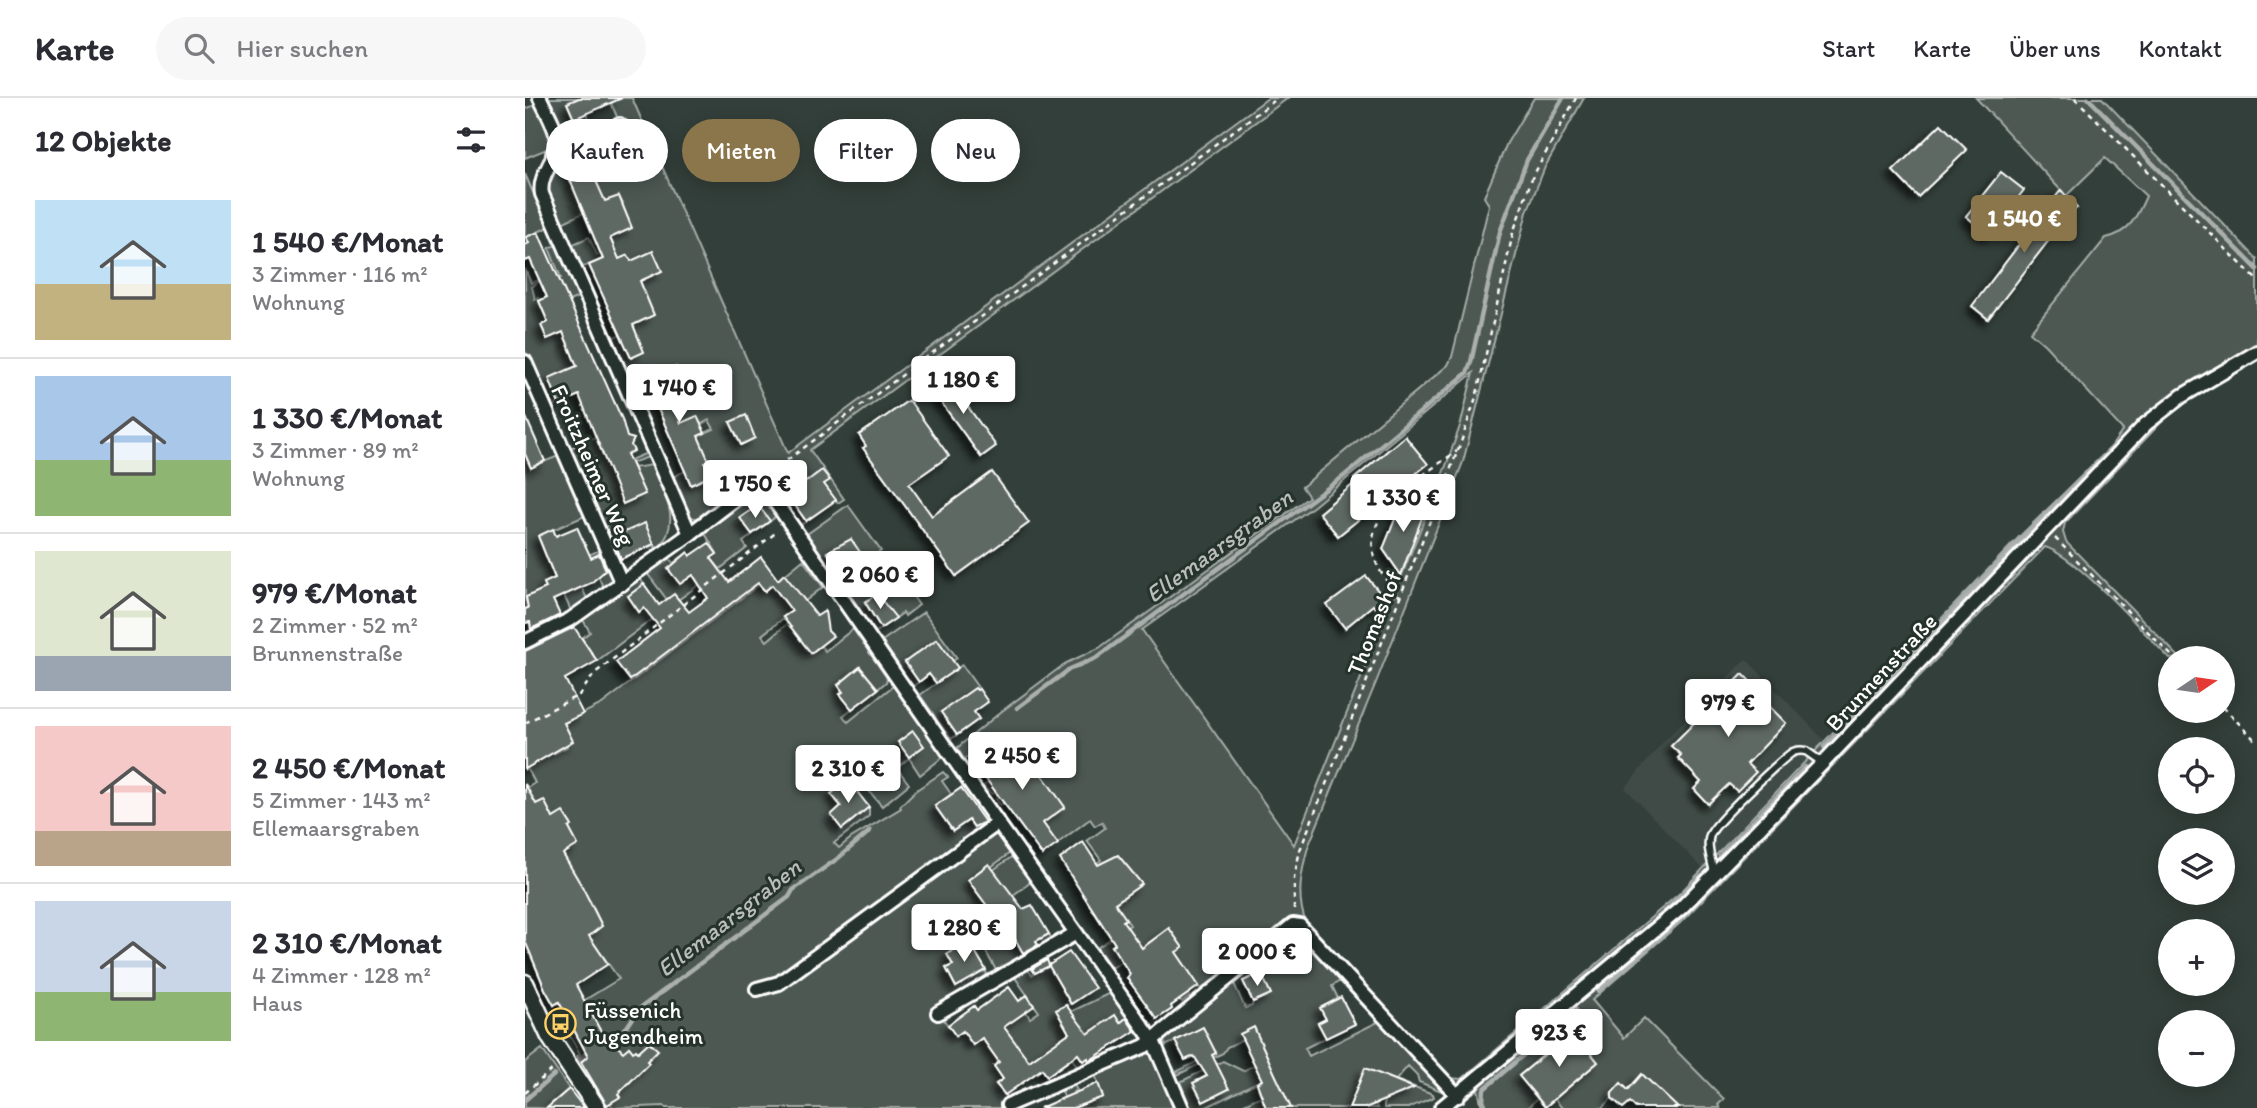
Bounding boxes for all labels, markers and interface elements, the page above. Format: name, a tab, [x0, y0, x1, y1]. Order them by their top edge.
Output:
search box	[156, 17, 646, 80]
text: Karte	[35, 29, 114, 68]
icon: search	[180, 29, 218, 67]
text: Hier suchen	[236, 32, 368, 64]
text: Start	[1822, 34, 1875, 63]
text: Karte	[1913, 34, 1971, 63]
text: Über uns	[2009, 34, 2101, 63]
text: Kontakt	[2139, 34, 2222, 63]
chip: Kaufen	[546, 119, 668, 182]
chip: Mieten	[682, 119, 800, 182]
chip: Filter	[814, 119, 917, 182]
chip: Neu	[931, 119, 1020, 182]
icon: filters	[452, 121, 490, 159]
text: 12 Objekte	[35, 122, 172, 159]
pin: 1 540 €	[1959, 195, 2089, 255]
text: 1 540 €	[1987, 204, 2061, 232]
text: 1 540 €/Monat	[252, 223, 443, 260]
icon: home	[91, 228, 175, 312]
text: 3 Zimmer · 116 m²	[252, 260, 428, 288]
text: Wohnung	[252, 288, 345, 316]
pin: 1 180 €	[898, 356, 1028, 416]
pin: 1 740 €	[614, 364, 744, 424]
text: 1 180 €	[927, 365, 999, 393]
text: 1 740 €	[642, 373, 716, 401]
street label: Froitzheimer Weg	[545, 380, 641, 550]
text: 1 330 €/Monat	[252, 399, 442, 436]
icon: home	[91, 404, 175, 488]
text: 3 Zimmer · 89 m²	[252, 436, 419, 464]
pin: 1 750 €	[690, 460, 820, 520]
text: Wohnung	[252, 464, 345, 492]
text: 1 750 €	[719, 469, 791, 497]
pin: 1 330 €	[1338, 474, 1468, 534]
water label: Ellemaarsgraben	[1139, 482, 1298, 609]
text: 1 330 €	[1366, 483, 1440, 511]
pin: 2 060 €	[815, 552, 945, 611]
text: 2 060 €	[842, 560, 918, 588]
street label: Thomashof	[1340, 566, 1408, 679]
text: 979 €/Monat	[252, 574, 417, 611]
icon: home	[91, 579, 175, 663]
street label: Brunnenstraße	[1819, 607, 1943, 737]
text: 2 Zimmer · 52 m²	[252, 611, 418, 639]
text: Brunnenstraße	[252, 639, 403, 667]
north arrow	[2158, 646, 2235, 723]
map controls	[2158, 646, 2235, 1087]
pin: 979 €	[1679, 680, 1777, 739]
text: 979 €	[1701, 688, 1755, 716]
pin: 2 450 €	[957, 732, 1087, 792]
button: locate	[2158, 737, 2235, 814]
text: 2 450 €	[984, 741, 1060, 769]
pin: 2 310 €	[783, 746, 913, 805]
text: 2 450 €/Monat	[252, 749, 445, 786]
icon: home	[91, 754, 175, 838]
text: 2 310 €	[812, 754, 884, 782]
text: 5 Zimmer · 143 m²	[252, 786, 431, 814]
text: Ellemaarsgraben	[252, 814, 420, 842]
button: layers	[2158, 828, 2235, 905]
water label: Ellemaarsgraben	[651, 852, 807, 983]
pin: 1 280 €	[899, 904, 1029, 964]
text: 1 280 €	[927, 913, 1001, 941]
button: +	[2158, 919, 2235, 996]
text: 2 310 €/Monat	[252, 924, 442, 961]
pin: 2 000 €	[1192, 928, 1322, 988]
icon: home	[91, 929, 175, 1013]
text: 2 000 €	[1218, 937, 1296, 965]
text: 4 Zimmer · 128 m²	[252, 961, 431, 989]
text: Haus	[252, 989, 303, 1017]
place label: Füssenich Jugendheim	[584, 996, 704, 1050]
bus stop icon: Füssenich Jugendheim	[544, 1006, 578, 1040]
pin: 923 €	[1510, 1010, 1608, 1069]
button: −	[2158, 1010, 2235, 1087]
text: 923 €	[1532, 1018, 1586, 1046]

